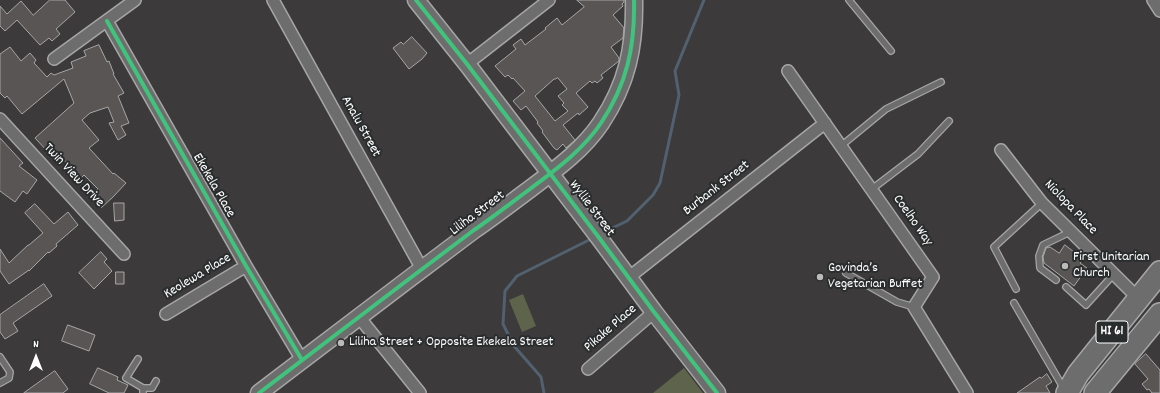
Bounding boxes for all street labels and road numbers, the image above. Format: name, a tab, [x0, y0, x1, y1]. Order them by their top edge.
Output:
street label: Analu Street	[336, 94, 384, 160]
street label: Twin View Drive	[39, 140, 107, 212]
street label: Ekekela Place	[188, 151, 238, 221]
street label: Burbank Street	[680, 158, 754, 220]
street label: Wyllie Street	[564, 177, 618, 241]
street label: Niolopa Place	[1040, 177, 1100, 239]
street label: Liliha Street	[447, 188, 509, 240]
street label: Coelho Way	[888, 192, 936, 250]
street label: Keolewa Place	[161, 250, 235, 304]
street label: Pikake Place	[581, 302, 641, 356]
road number: HI 61	[1096, 321, 1128, 343]

